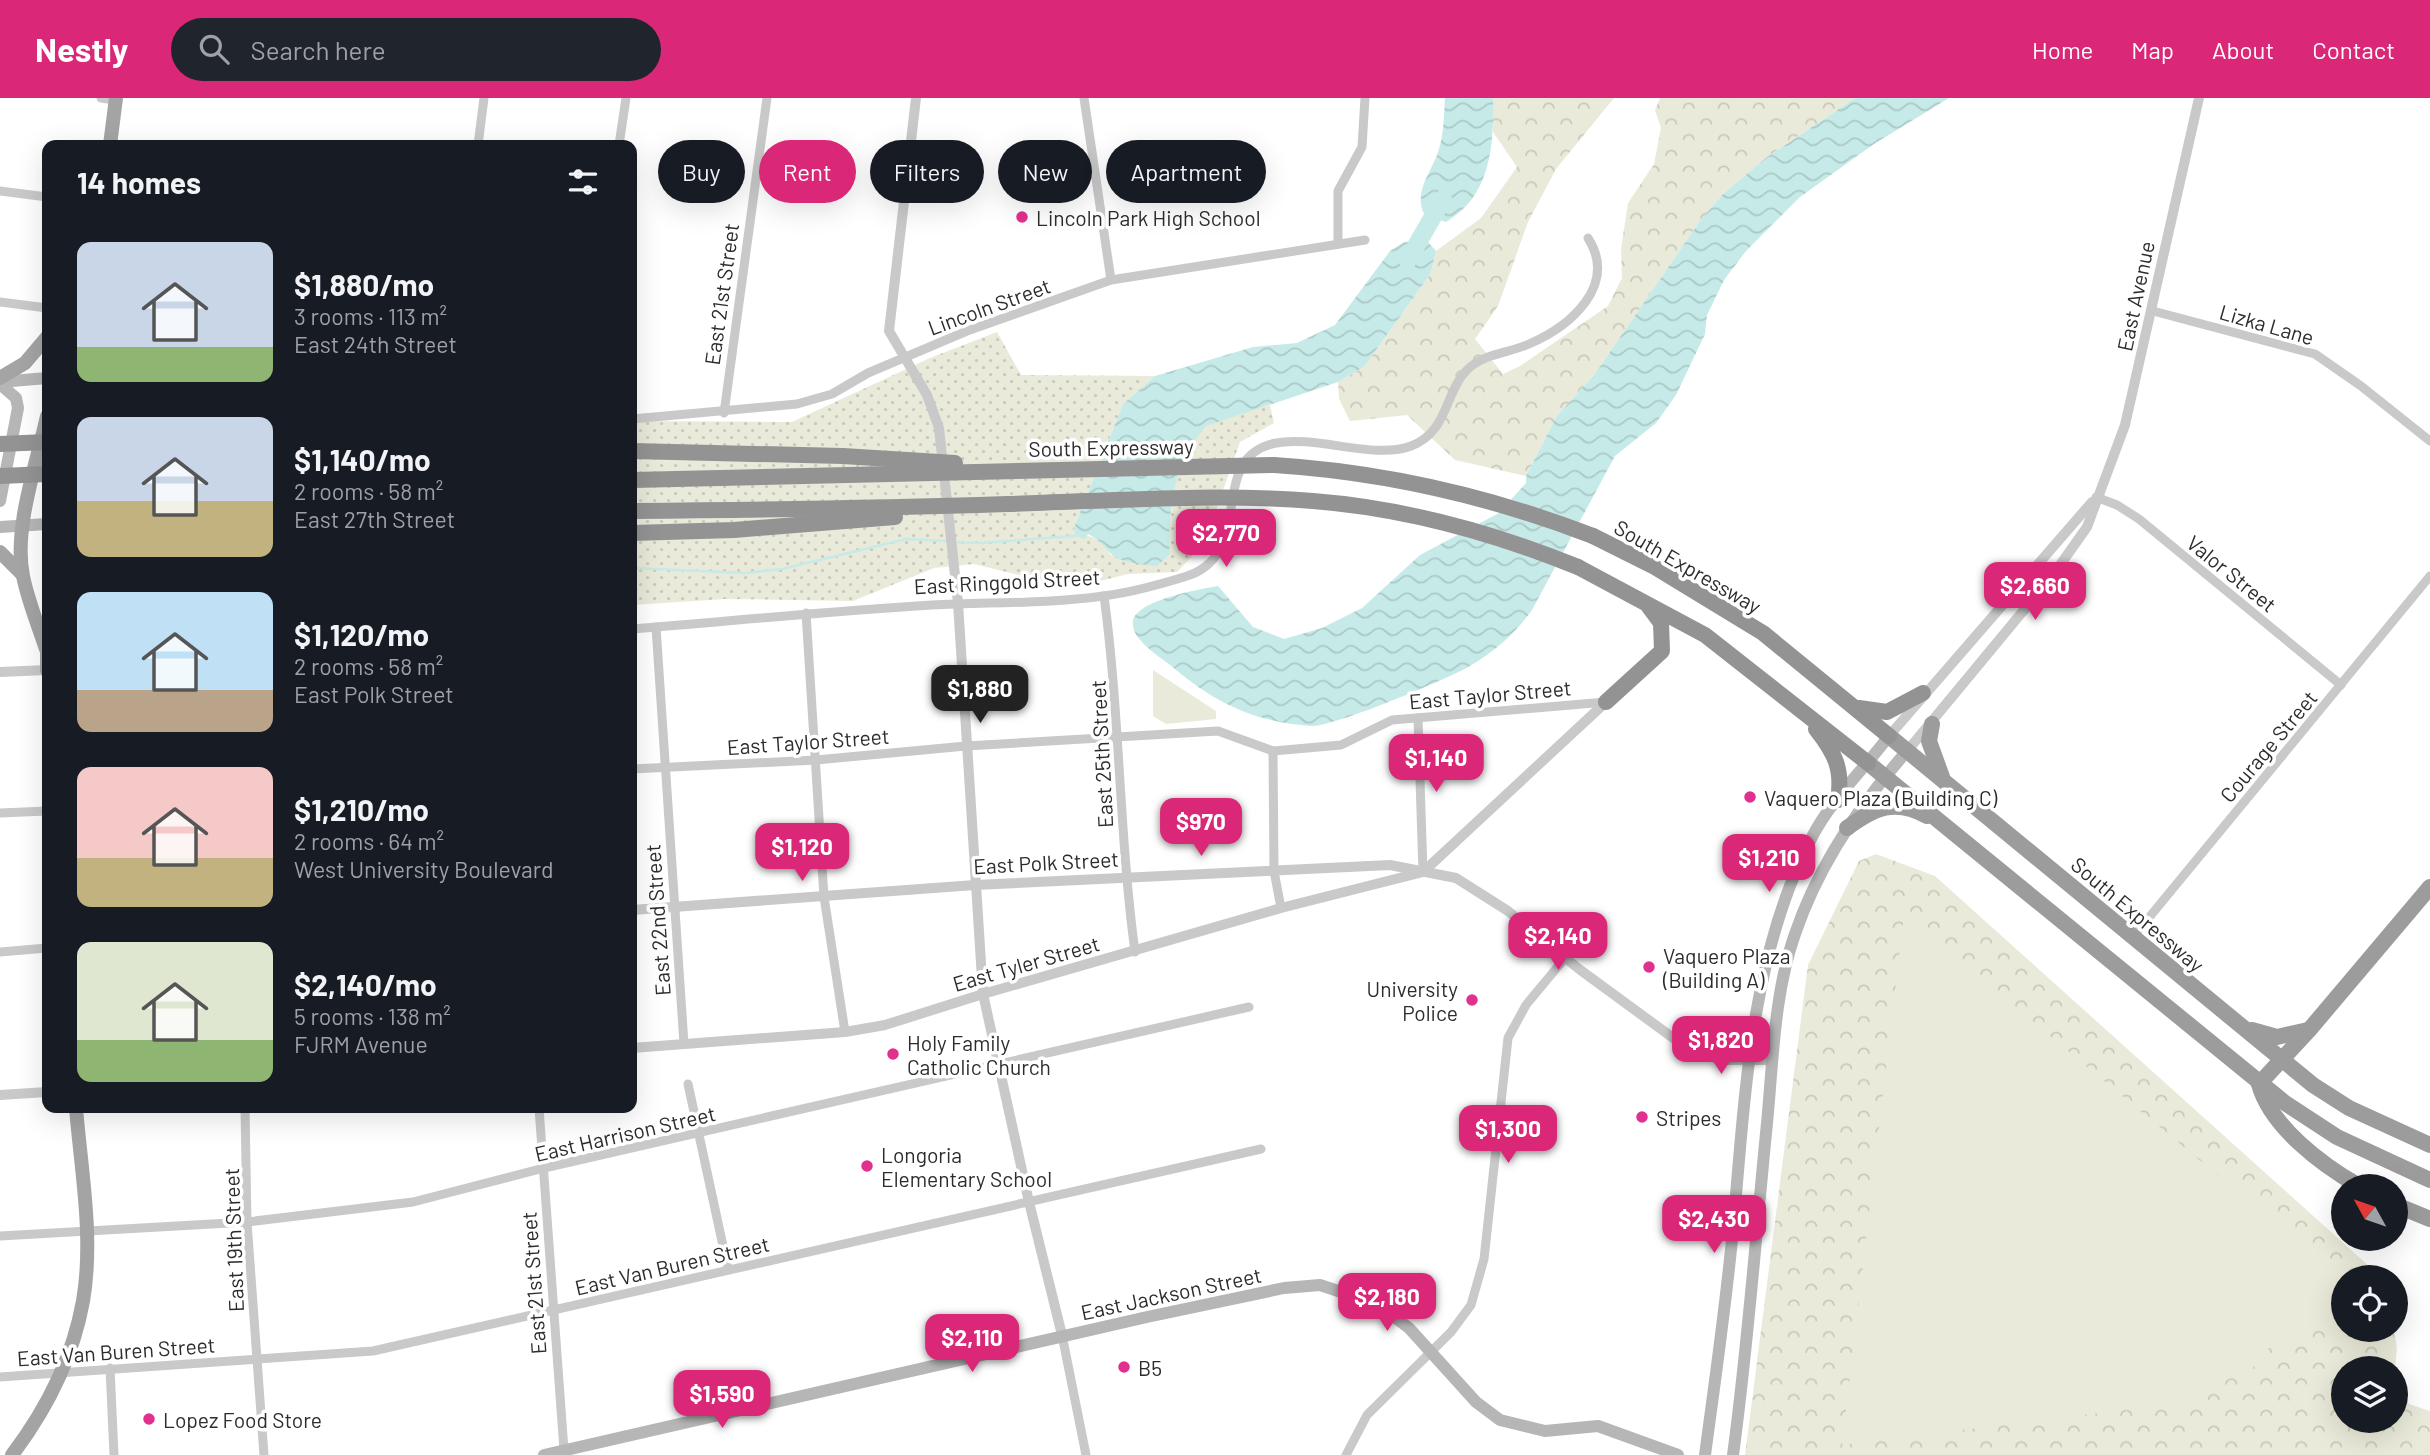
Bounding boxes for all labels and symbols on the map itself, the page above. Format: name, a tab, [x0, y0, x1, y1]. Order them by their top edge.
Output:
place label: Lincoln Park High School	[1036, 205, 1261, 230]
marker: Lincoln Park High School	[1014, 209, 1030, 225]
street label: East 21st Street	[699, 221, 743, 367]
street label: East Avenue	[2111, 239, 2159, 353]
street label: Lincoln Street	[924, 272, 1054, 340]
street label: Lizka Lane	[2217, 299, 2317, 349]
street label: South Expressway	[1028, 433, 1194, 461]
pin: $2,770	[1169, 510, 1283, 569]
street label: South Expressway	[1610, 514, 1766, 618]
street label: Valor Street	[2182, 529, 2282, 617]
pin: $2,660	[1978, 562, 2092, 622]
street label: East Ringgold Street	[913, 564, 1101, 598]
pin: $1,880	[923, 666, 1037, 725]
street label: East Taylor Street	[1408, 674, 1572, 714]
street label: East 25th Street	[1085, 679, 1117, 829]
street label: Courage Street	[2214, 685, 2322, 807]
street label: East Taylor Street	[726, 723, 890, 759]
pin: $1,140	[1379, 734, 1493, 794]
place label: Vaquero Plaza (Building C)	[1764, 785, 1998, 810]
marker: Vaquero Plaza (Building C)	[1742, 789, 1758, 805]
pin: $970	[1160, 798, 1242, 858]
pin: $1,120	[745, 824, 859, 883]
pin: $1,210	[1712, 834, 1826, 894]
street label: East 22nd Street	[639, 843, 675, 997]
street label: East Polk Street	[973, 846, 1119, 878]
street label: South Expressway	[2067, 851, 2210, 977]
pin: $2,140	[1501, 912, 1615, 972]
street label: East Tyler Street	[950, 930, 1102, 996]
place label: Vaquero Plaza (Building A)	[1662, 943, 1790, 992]
marker: Vaquero Plaza (Building A)	[1641, 959, 1657, 975]
place label: University Police	[1367, 976, 1458, 1025]
marker: University Police	[1464, 992, 1480, 1008]
pin: $1,820	[1664, 1016, 1778, 1076]
place label: Holy Family Catholic Church	[907, 1030, 1051, 1079]
marker: Holy Family Catholic Church	[885, 1046, 901, 1062]
street label: East Harrison Street	[532, 1100, 718, 1166]
pin: $1,300	[1451, 1105, 1565, 1165]
place label: Stripes	[1656, 1105, 1721, 1130]
marker: Stripes	[1634, 1109, 1650, 1125]
place label: Longoria Elementary School	[881, 1142, 1052, 1191]
marker: Longoria Elementary School	[859, 1158, 875, 1174]
street label: East 19th Street	[218, 1168, 248, 1312]
north arrow	[2331, 1174, 2408, 1251]
pin: $2,430	[1657, 1196, 1771, 1255]
street label: East 21st Street	[516, 1211, 550, 1355]
street label: East Van Buren Street	[572, 1230, 772, 1300]
street label: East Jackson Street	[1078, 1262, 1264, 1324]
pin: $2,180	[1330, 1274, 1444, 1333]
pin: $2,110	[915, 1314, 1029, 1374]
street label: East Van Buren Street	[16, 1332, 216, 1370]
place label: B5	[1138, 1355, 1162, 1380]
marker: B5	[1116, 1359, 1132, 1375]
pin: $1,590	[665, 1370, 779, 1430]
place label: Lopez Food Store	[163, 1407, 322, 1432]
marker: Lopez Food Store	[141, 1411, 157, 1427]

